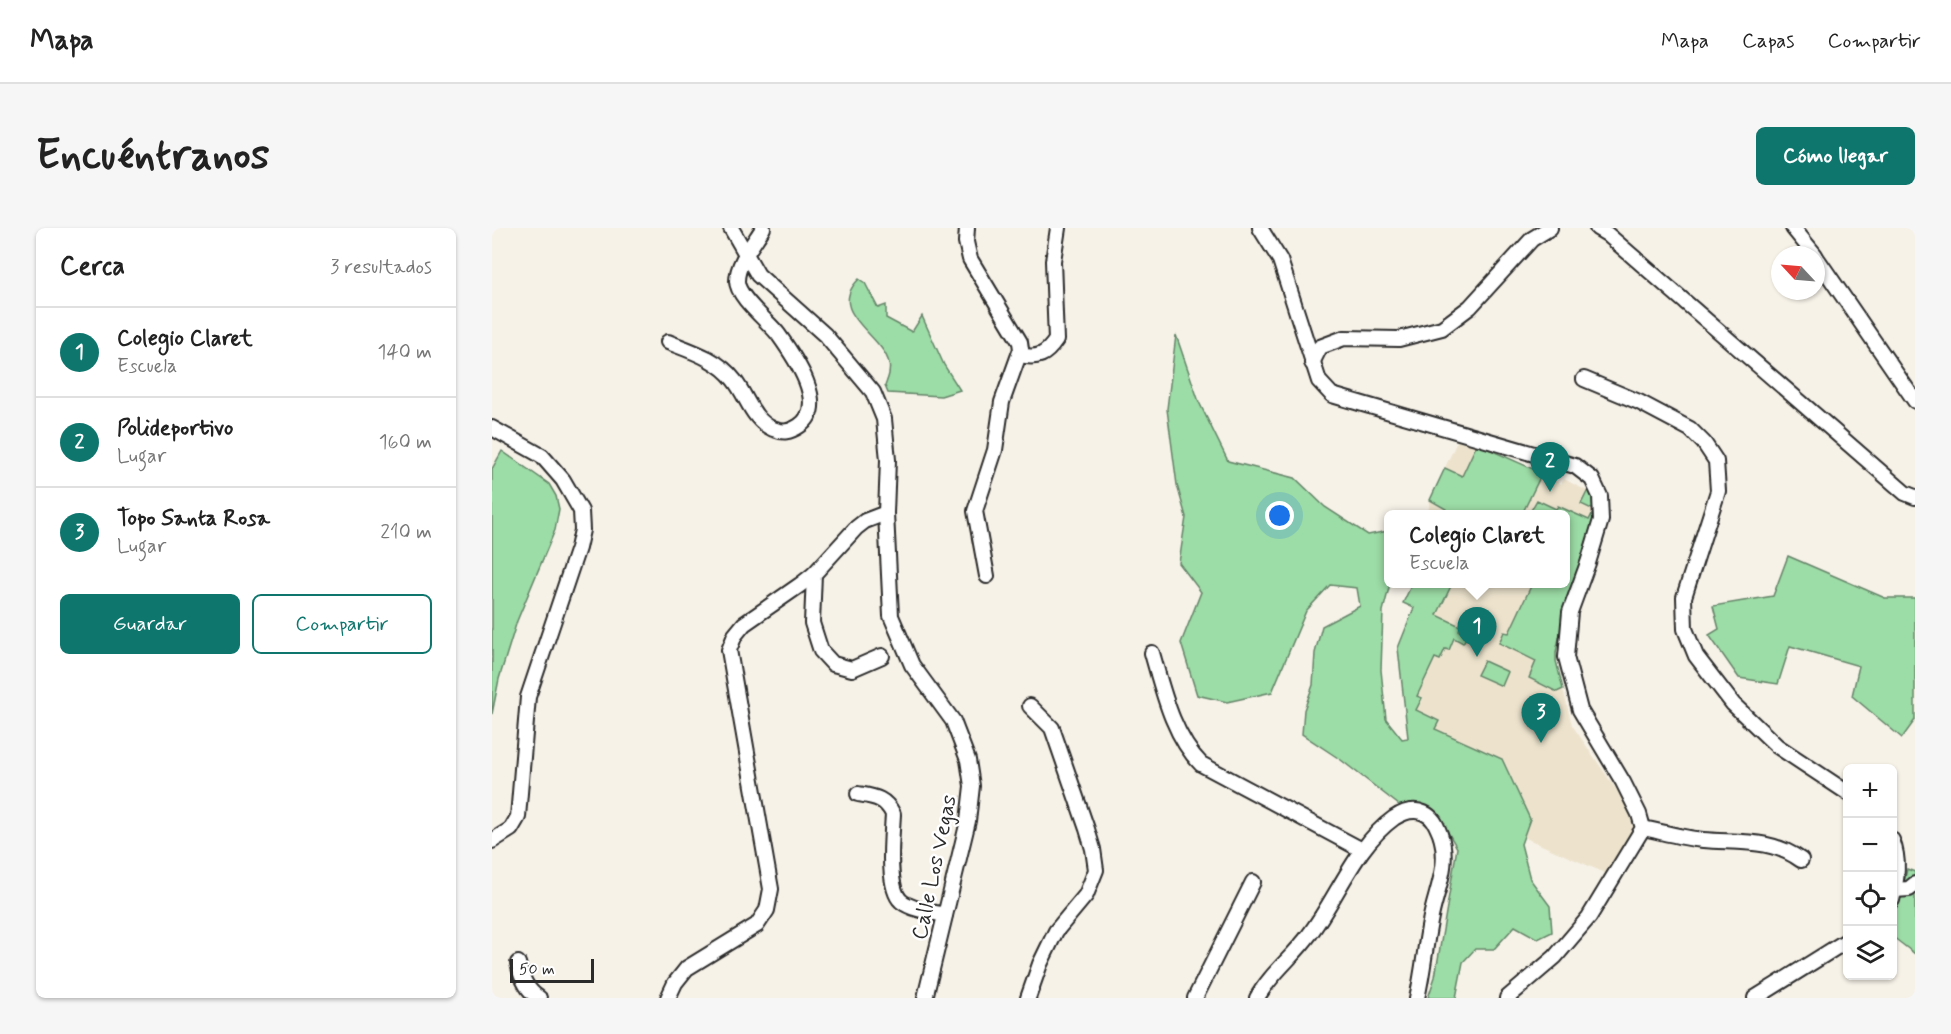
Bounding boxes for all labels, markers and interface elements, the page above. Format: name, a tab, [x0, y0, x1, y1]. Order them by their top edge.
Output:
text: Mapa	[30, 23, 94, 60]
text: Mapa	[1661, 27, 1709, 55]
text: Capas	[1742, 27, 1795, 55]
text: Compartir	[1828, 27, 1921, 55]
button: Cómo llegar	[1756, 127, 1915, 185]
text: Encuéntranos	[36, 129, 269, 184]
north arrow	[1771, 246, 1825, 300]
text: Cerca	[60, 250, 125, 284]
text: 3 resultados	[330, 254, 432, 281]
text: Colegio Claret	[117, 325, 253, 353]
text: 1	[75, 339, 84, 366]
text: 140 m	[378, 339, 432, 366]
text: Escuela	[117, 353, 177, 380]
text: Polideportivo	[117, 415, 233, 443]
text: 2	[75, 429, 84, 456]
text: 160 m	[379, 429, 432, 456]
pin: 2	[1530, 442, 1570, 492]
text: Lugar	[117, 443, 166, 470]
your location	[1265, 501, 1294, 530]
text: Topo Santa Rosa	[117, 505, 270, 533]
popup	[1384, 510, 1570, 588]
text: 3	[75, 519, 84, 546]
text: 210 m	[380, 519, 432, 546]
text: Colegio Claret	[1409, 522, 1545, 550]
text: Lugar	[117, 533, 166, 560]
text: Escuela	[1409, 550, 1469, 577]
button: Guardar	[60, 594, 240, 654]
button: Compartir	[252, 594, 432, 654]
pin: 1	[1458, 608, 1496, 657]
pin: 3	[1522, 694, 1560, 743]
map controls	[1843, 764, 1897, 980]
button: +	[1843, 764, 1897, 818]
street label: Calle Los Vegas	[906, 792, 965, 943]
button: −	[1843, 818, 1897, 872]
button: locate	[1843, 872, 1897, 926]
button: layers	[1843, 926, 1897, 980]
scale bar	[510, 956, 594, 984]
text: 50 m	[519, 959, 555, 980]

